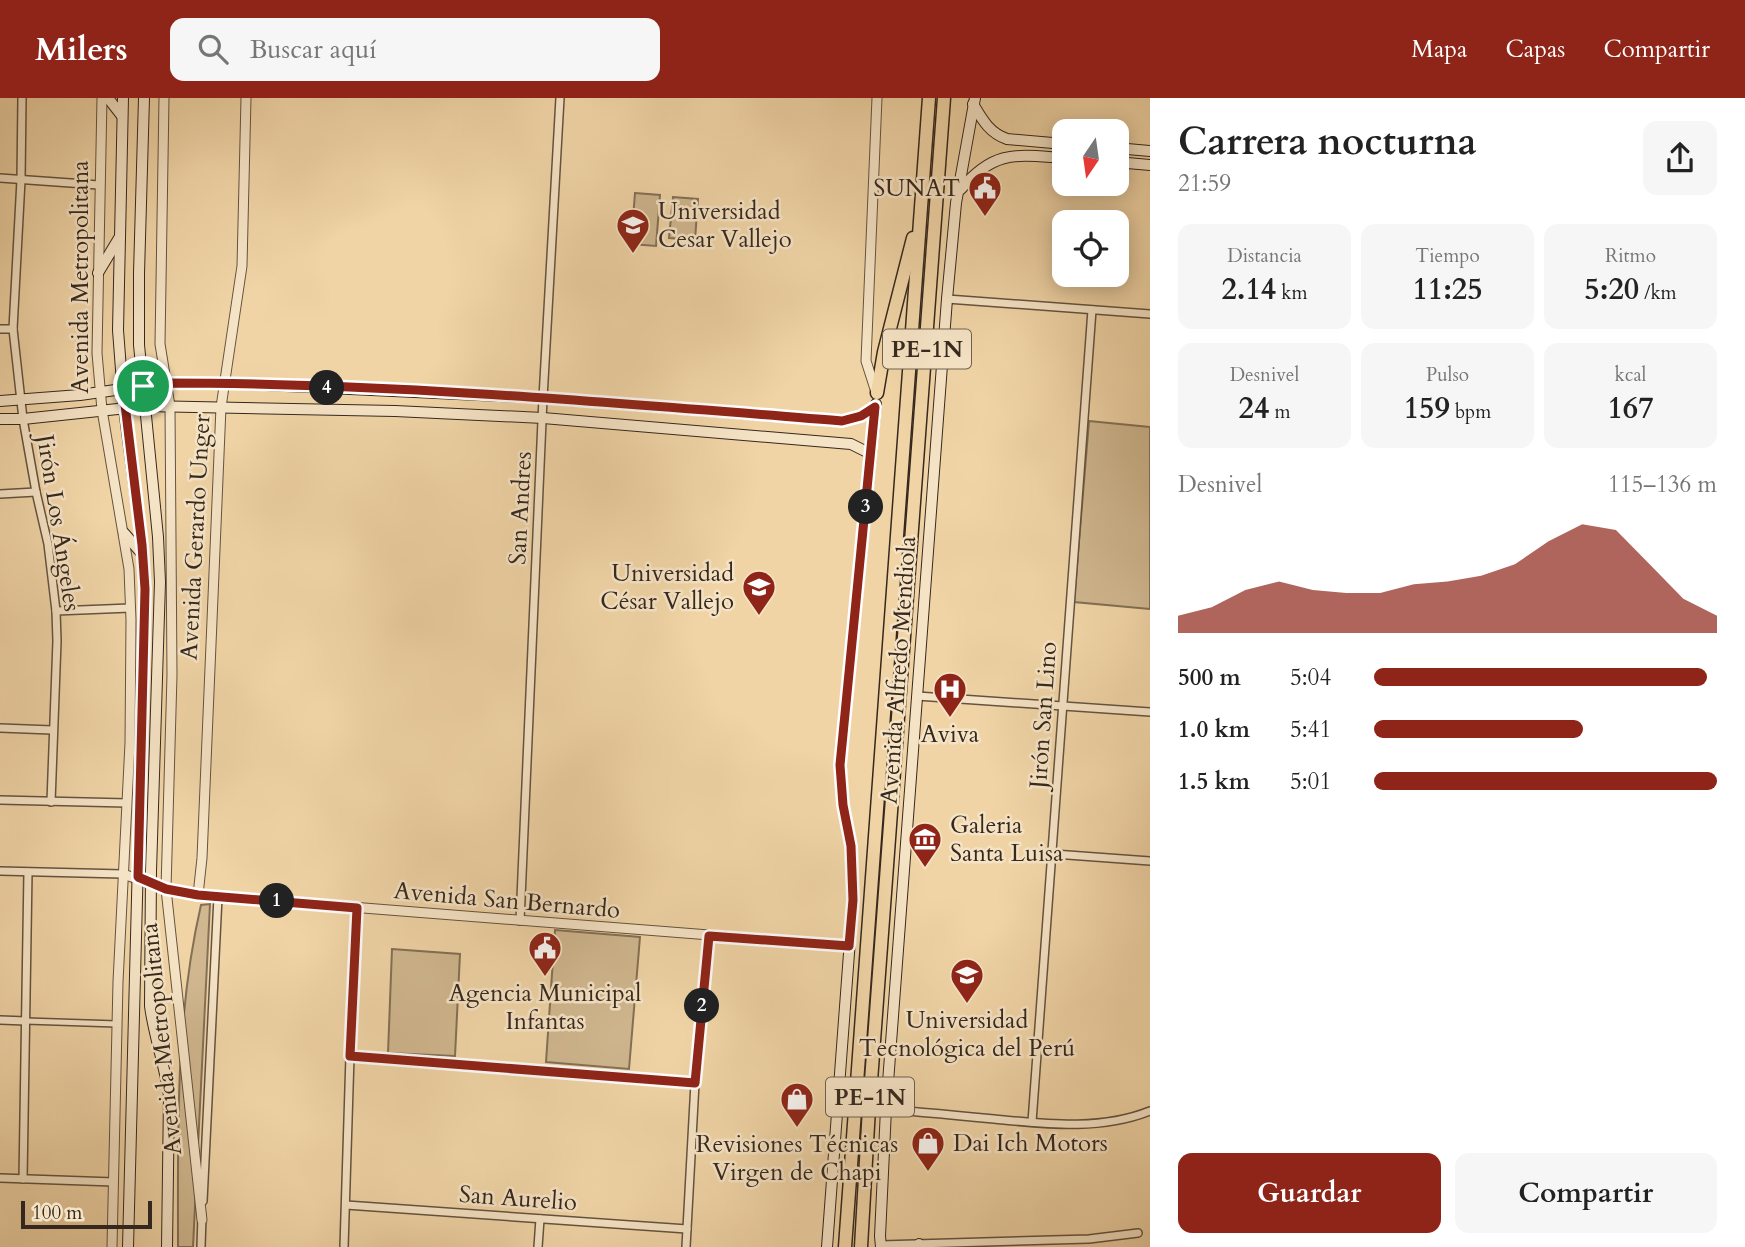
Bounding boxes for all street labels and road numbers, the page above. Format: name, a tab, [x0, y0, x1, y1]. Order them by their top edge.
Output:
street label: Avenida Metropolitana	[64, 160, 97, 394]
road number: PE-1N	[883, 330, 971, 368]
street label: Avenida Gerardo Unger	[173, 413, 218, 661]
street label: Jirón Los Ángeles	[28, 429, 89, 614]
street label: San Andres	[501, 450, 540, 566]
street label: Avenida Alfredo Mendiola	[873, 534, 924, 805]
street label: Jirón San Lino	[1022, 641, 1065, 793]
street label: Avenida San Bernardo	[392, 874, 622, 927]
street label: Avenida Metropolitana	[133, 921, 190, 1157]
road number: PE-1N	[826, 1078, 914, 1116]
street label: San Aurelio	[458, 1178, 578, 1219]

